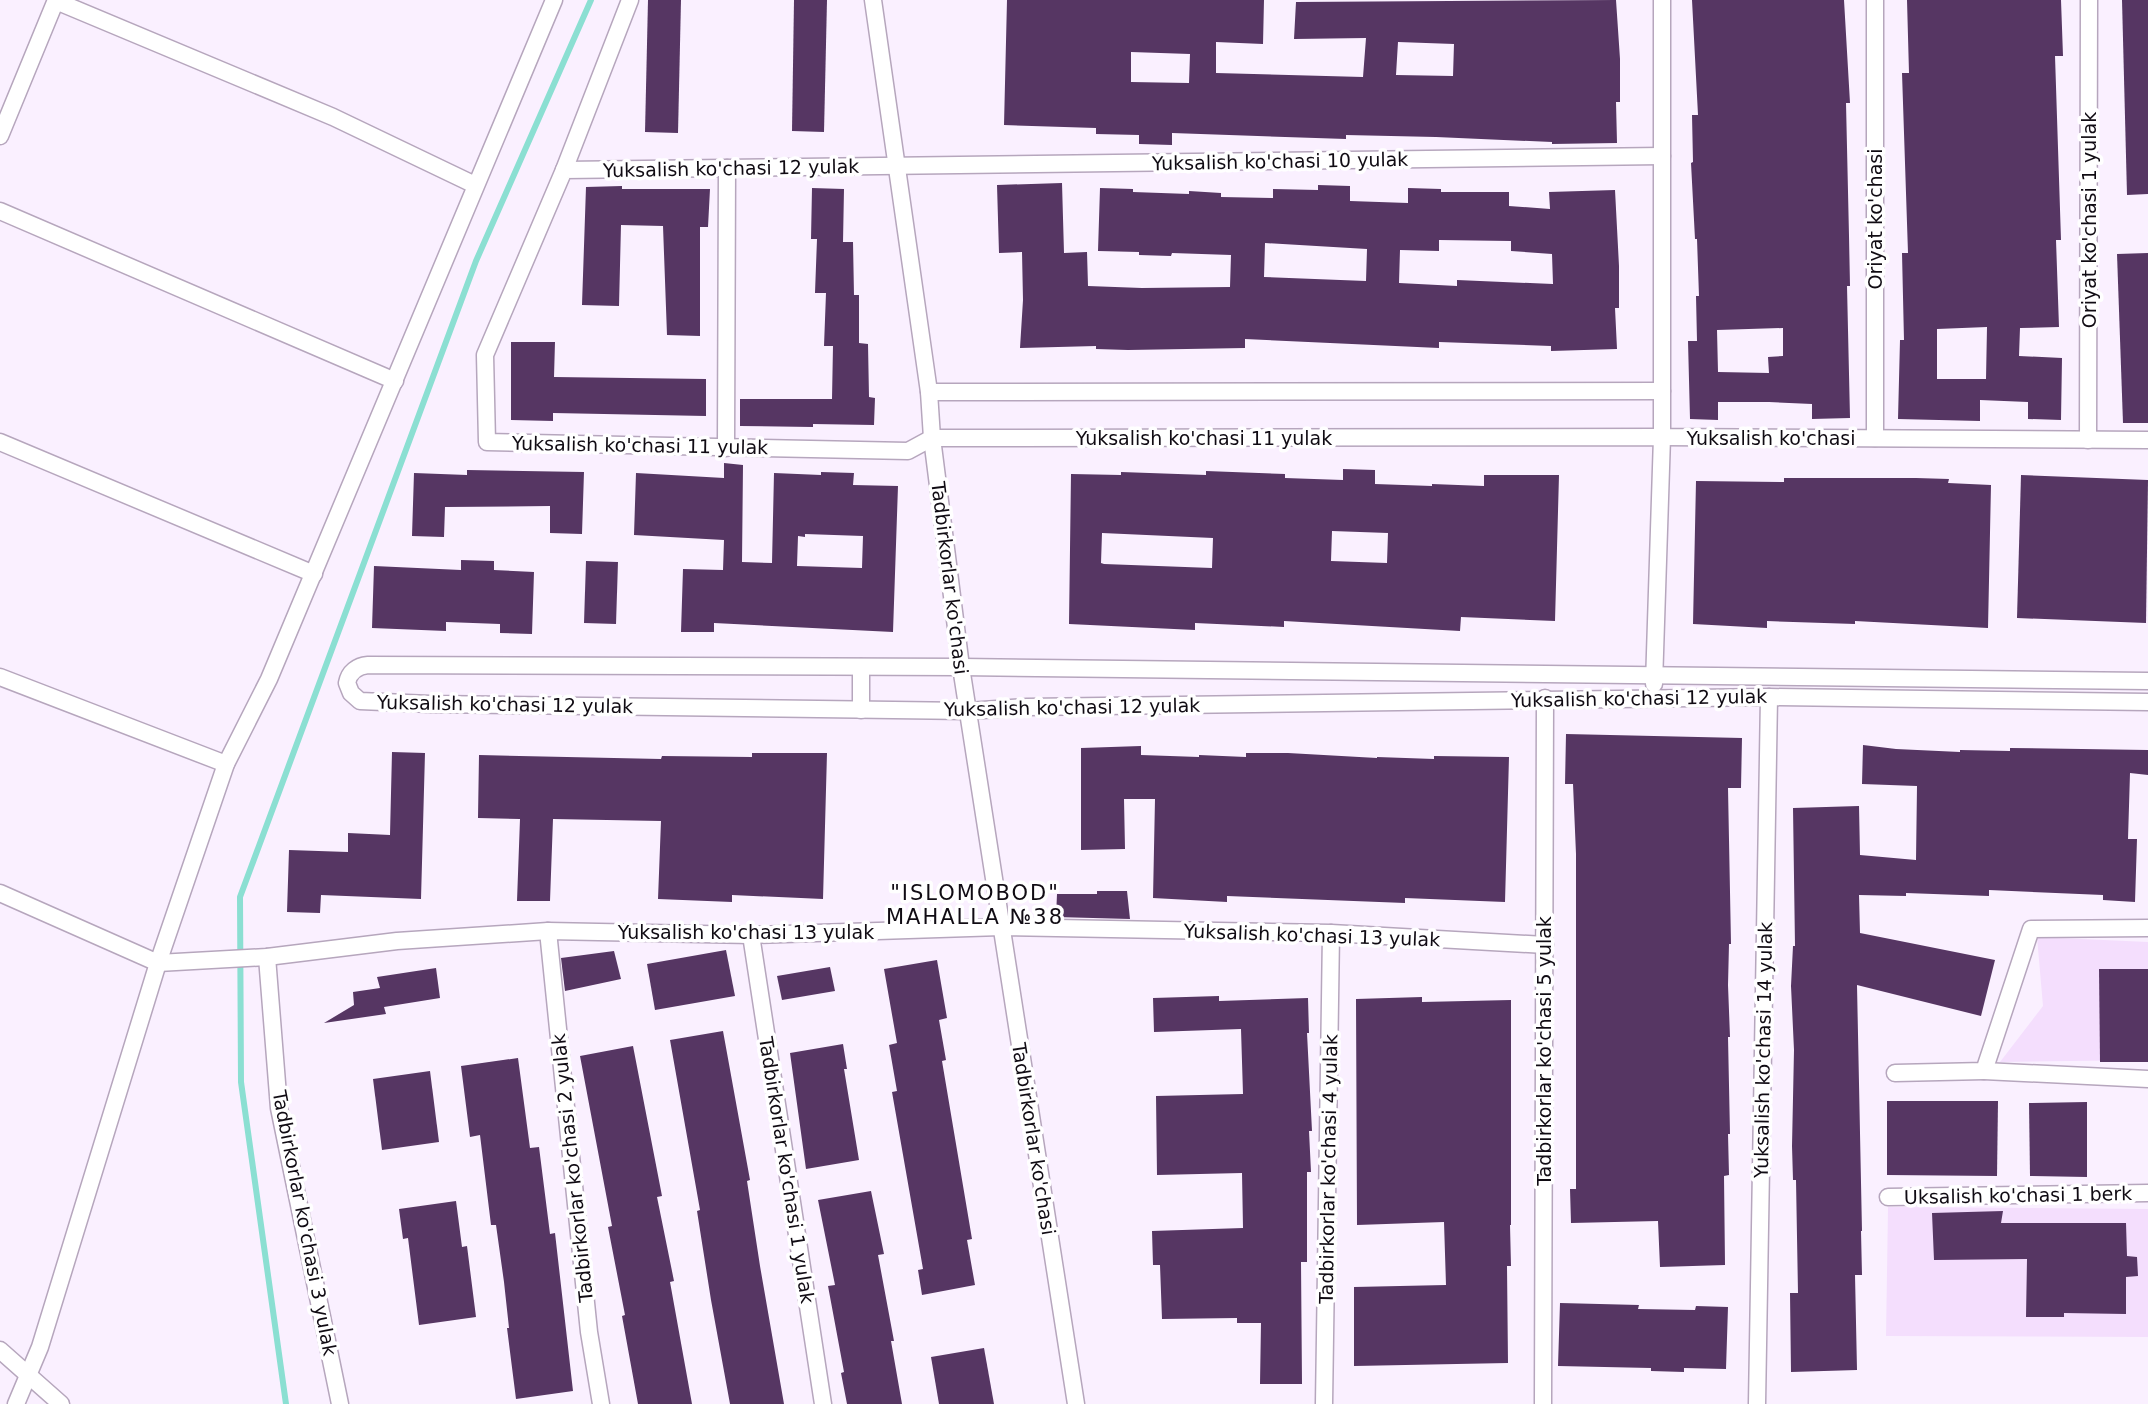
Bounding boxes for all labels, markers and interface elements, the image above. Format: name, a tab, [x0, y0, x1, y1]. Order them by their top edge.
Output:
street label: Oriyat ko'chasi 1 yulak	[2078, 112, 2100, 328]
street label: Yuksalish ko'chasi 10 yulak	[1151, 148, 1408, 174]
street label: Oriyat ko'chasi	[1864, 149, 1886, 289]
street label: Yuksalish ko'chasi 12 yulak	[602, 155, 859, 181]
street label: Yuksalish ko'chasi 11 yulak	[1075, 427, 1332, 449]
street label: Yuksalish ko'chasi	[1685, 427, 1856, 449]
street label: Yuksalish ko'chasi 11 yulak	[511, 432, 768, 458]
street label: Tadbirkorlar ko'chasi	[927, 479, 973, 676]
street label: Yuksalish ko'chasi 12 yulak	[1510, 685, 1767, 711]
street label: Yuksalish ko'chasi 12 yulak	[376, 691, 633, 717]
street label: Yuksalish ko'chasi 12 yulak	[943, 694, 1200, 720]
district label: "ISLOMOBOD" MAHALLA №38	[886, 881, 1064, 929]
street label: Tadbirkorlar ko'chasi 5 yulak	[1533, 916, 1555, 1187]
street label: Yuksalish ko'chasi 13 yulak	[1182, 919, 1441, 950]
street label: Yuksalish ko'chasi 13 yulak	[617, 921, 874, 943]
street label: Yuksalish ko'chasi 14 yulak	[1750, 922, 1776, 1179]
street label: Tadbirkorlar ko'chasi 2 yulak	[547, 1033, 597, 1304]
street label: Tadbirkorlar ko'chasi 1 yulak	[755, 1034, 819, 1305]
street label: Tadbirkorlar ko'chasi 4 yulak	[1315, 1034, 1341, 1305]
street label: Tadbirkorlar ko'chasi	[1008, 1040, 1060, 1237]
street label: Tadbirkorlar ko'chasi 3 yulak	[268, 1088, 342, 1357]
street label: Uksalish ko'chasi 1 berk	[1904, 1182, 2132, 1208]

